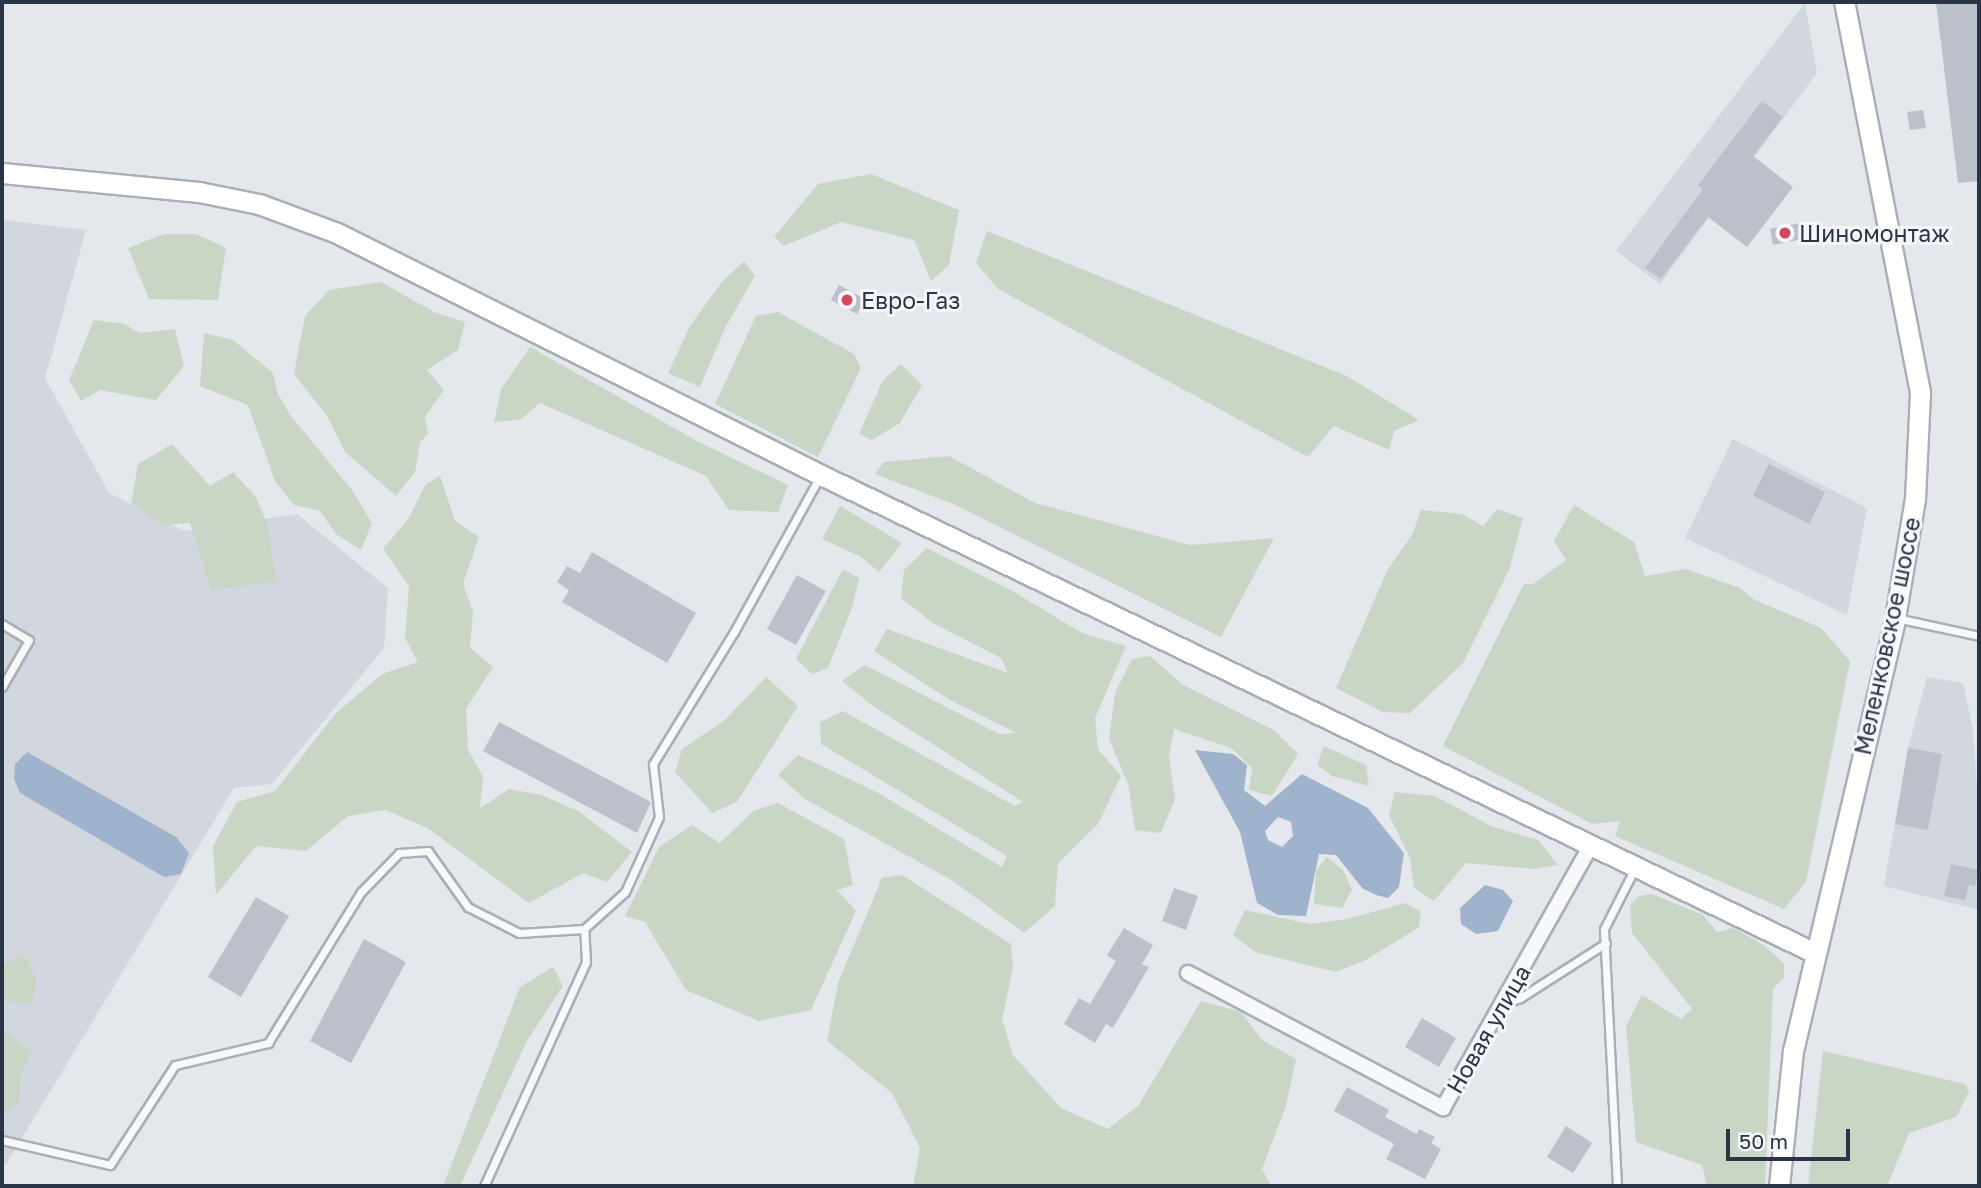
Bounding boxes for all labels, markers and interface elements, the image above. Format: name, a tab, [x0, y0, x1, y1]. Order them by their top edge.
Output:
place label: Шиномонтаж	[1799, 219, 1950, 247]
marker: Шиномонтаж	[1777, 225, 1793, 241]
place label: Евро-Газ	[861, 286, 960, 314]
marker: Евро-Газ	[839, 292, 855, 308]
street label: Меленковское шоссе	[1848, 515, 1926, 757]
street label: Новая улица	[1440, 960, 1536, 1098]
scale bar	[1729, 1114, 1853, 1158]
text: 50 m	[1739, 1128, 1788, 1154]

